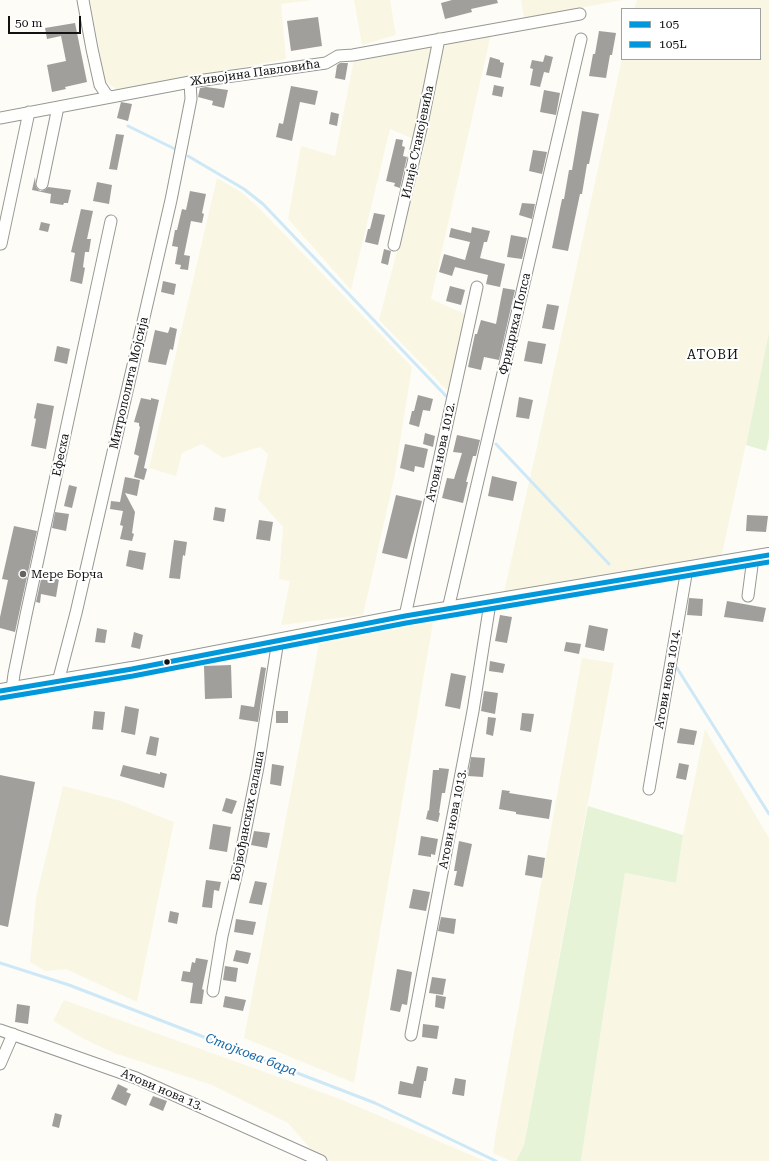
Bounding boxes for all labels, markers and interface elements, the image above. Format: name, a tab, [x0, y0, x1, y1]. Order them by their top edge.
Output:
scale bar	[10, 8, 83, 34]
legend	[621, 8, 761, 60]
text: 50 m	[15, 16, 42, 30]
text: 105	[659, 17, 679, 31]
text: 105L	[659, 37, 687, 51]
street label: Живојина Павловића	[189, 57, 321, 89]
street label: Илије Станојевића	[399, 84, 437, 200]
street label: Фридриха Попса	[496, 272, 534, 376]
street label: Митрополита Мојсија	[107, 315, 151, 451]
district label: АТОВИ	[687, 347, 739, 363]
street label: Атови нова 1012.	[423, 401, 459, 503]
street label: Ефеска	[49, 432, 73, 478]
place label: Мере Борча	[31, 567, 103, 581]
marker: Мере Борча	[18, 569, 28, 579]
street label: Атови нова 1014.	[652, 628, 684, 730]
unlabelled marker	[162, 657, 172, 667]
street label: Војвођанских салаша	[228, 750, 268, 882]
street label: Атови нова 1013.	[436, 768, 470, 870]
water label: Стојкова бара	[203, 1030, 299, 1080]
street label: Атови нова 13.	[119, 1066, 205, 1114]

